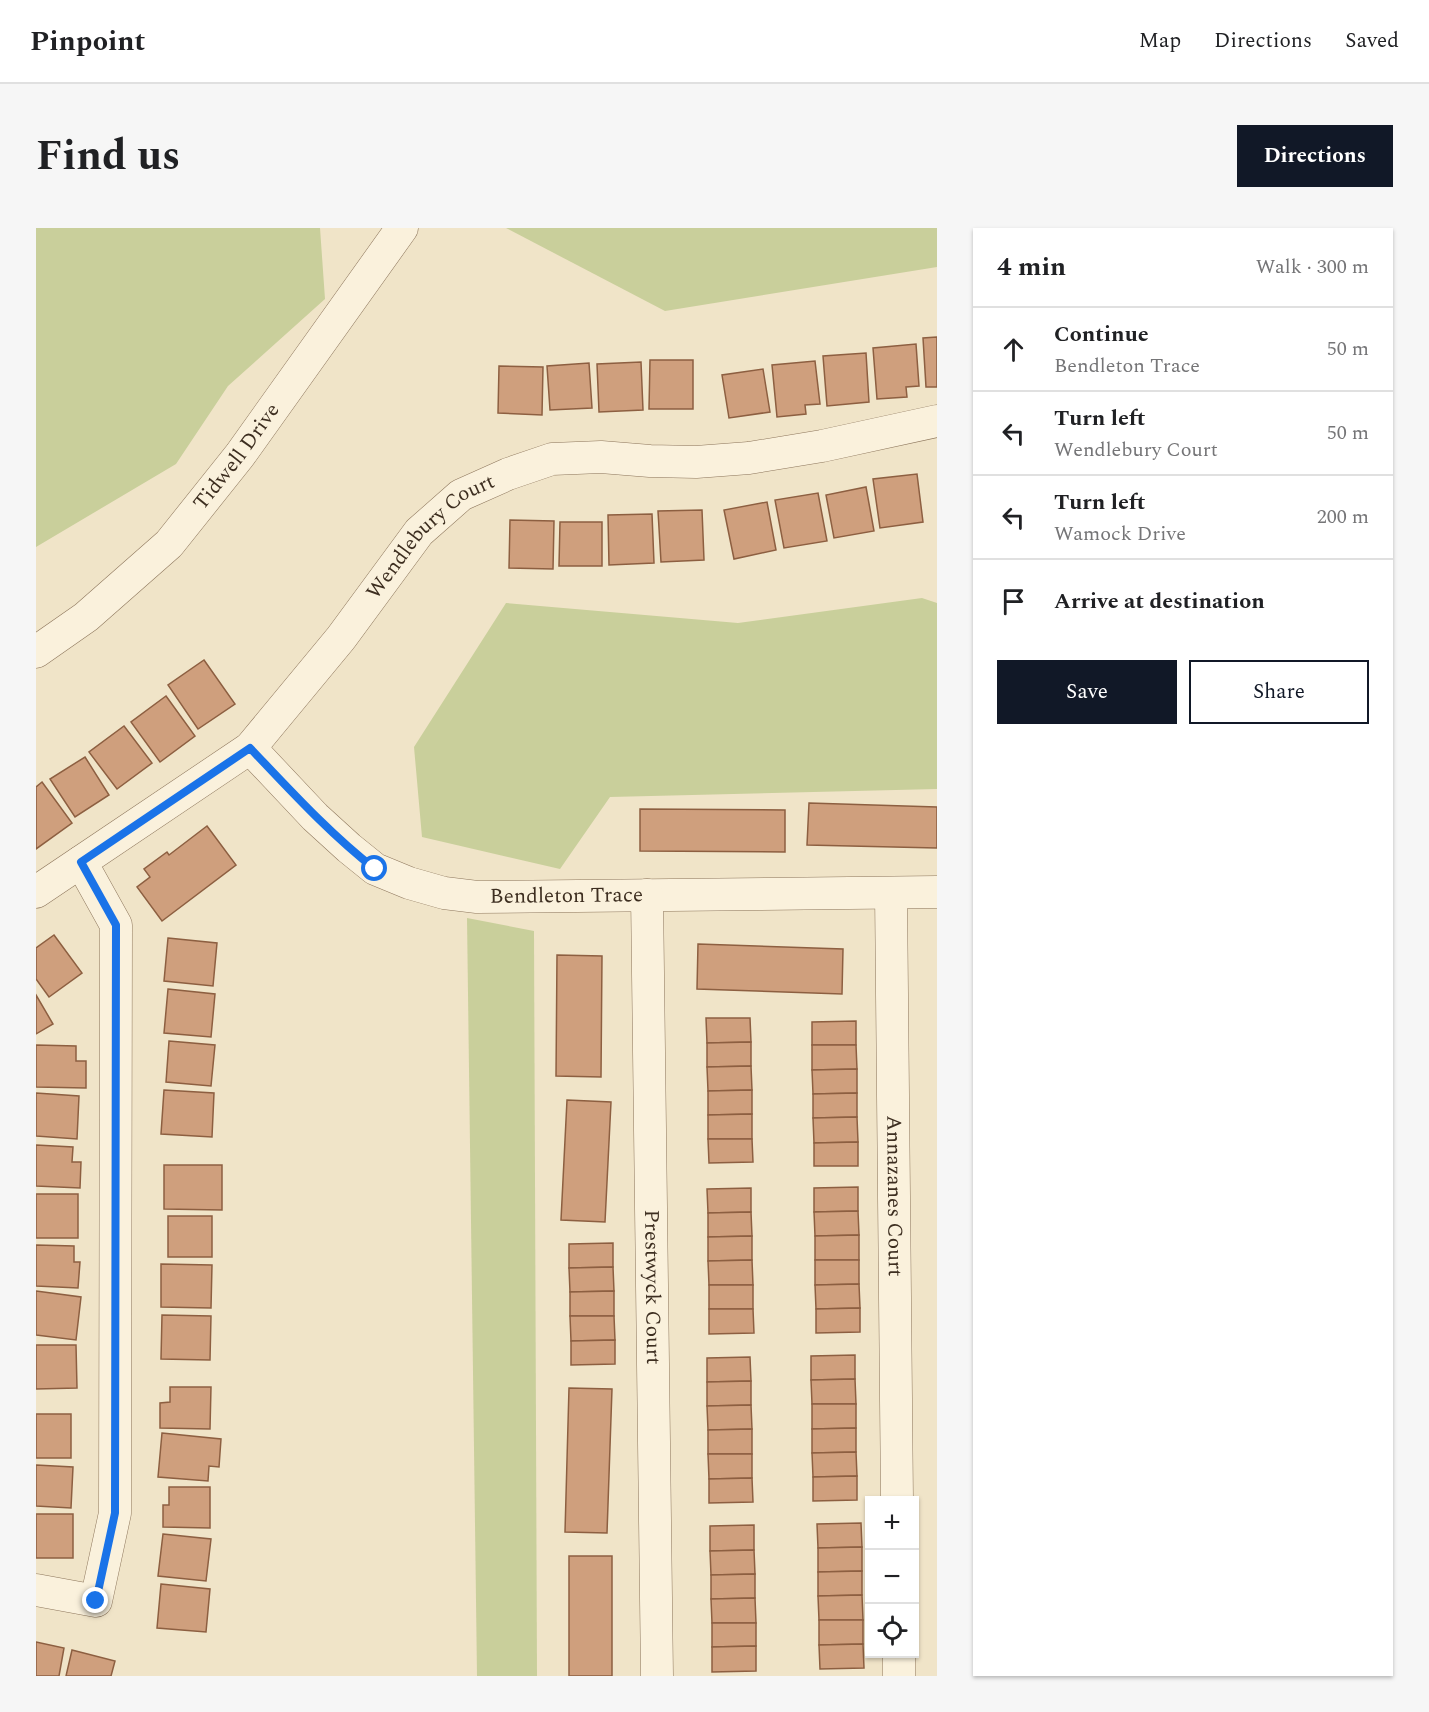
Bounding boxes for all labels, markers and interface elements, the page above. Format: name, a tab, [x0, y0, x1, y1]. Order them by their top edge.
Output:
text: Pinpoint	[30, 20, 145, 63]
text: Map	[1139, 25, 1181, 57]
text: Directions	[1214, 25, 1312, 57]
text: Saved	[1345, 25, 1399, 57]
text: Find us	[36, 125, 180, 188]
button: Directions	[1237, 125, 1393, 187]
text: 4 min	[997, 247, 1066, 287]
text: Walk · 300 m	[1256, 252, 1369, 282]
text: Continue	[1054, 318, 1149, 351]
icon: ahead	[997, 333, 1030, 366]
text: 50 m	[1327, 334, 1369, 364]
text: Bendleton Trace	[1054, 351, 1200, 381]
street label: Tidwell Drive	[186, 397, 288, 518]
text: Turn left	[1054, 402, 1146, 435]
icon: left	[997, 417, 1030, 450]
text: 50 m	[1327, 418, 1369, 448]
text: Wendlebury Court	[1054, 435, 1218, 465]
street label: Wendlebury Court	[358, 466, 500, 606]
text: Turn left	[1054, 486, 1146, 519]
icon: left	[997, 501, 1030, 534]
text: 200 m	[1317, 502, 1369, 532]
text: Wamock Drive	[1054, 519, 1186, 549]
icon: arrive	[997, 585, 1030, 618]
text: Arrive at destination	[1054, 585, 1265, 618]
button: Save	[997, 660, 1177, 724]
button: Share	[1189, 660, 1369, 724]
route start	[361, 855, 387, 881]
street label: Bendleton Trace	[489, 879, 643, 913]
street label: Annazanes Court	[877, 1115, 911, 1277]
street label: Prestwyck Court	[635, 1209, 669, 1365]
map controls	[865, 1496, 919, 1658]
button: +	[865, 1496, 919, 1550]
button: −	[865, 1550, 919, 1604]
route end	[82, 1587, 108, 1613]
button: locate	[865, 1604, 919, 1658]

